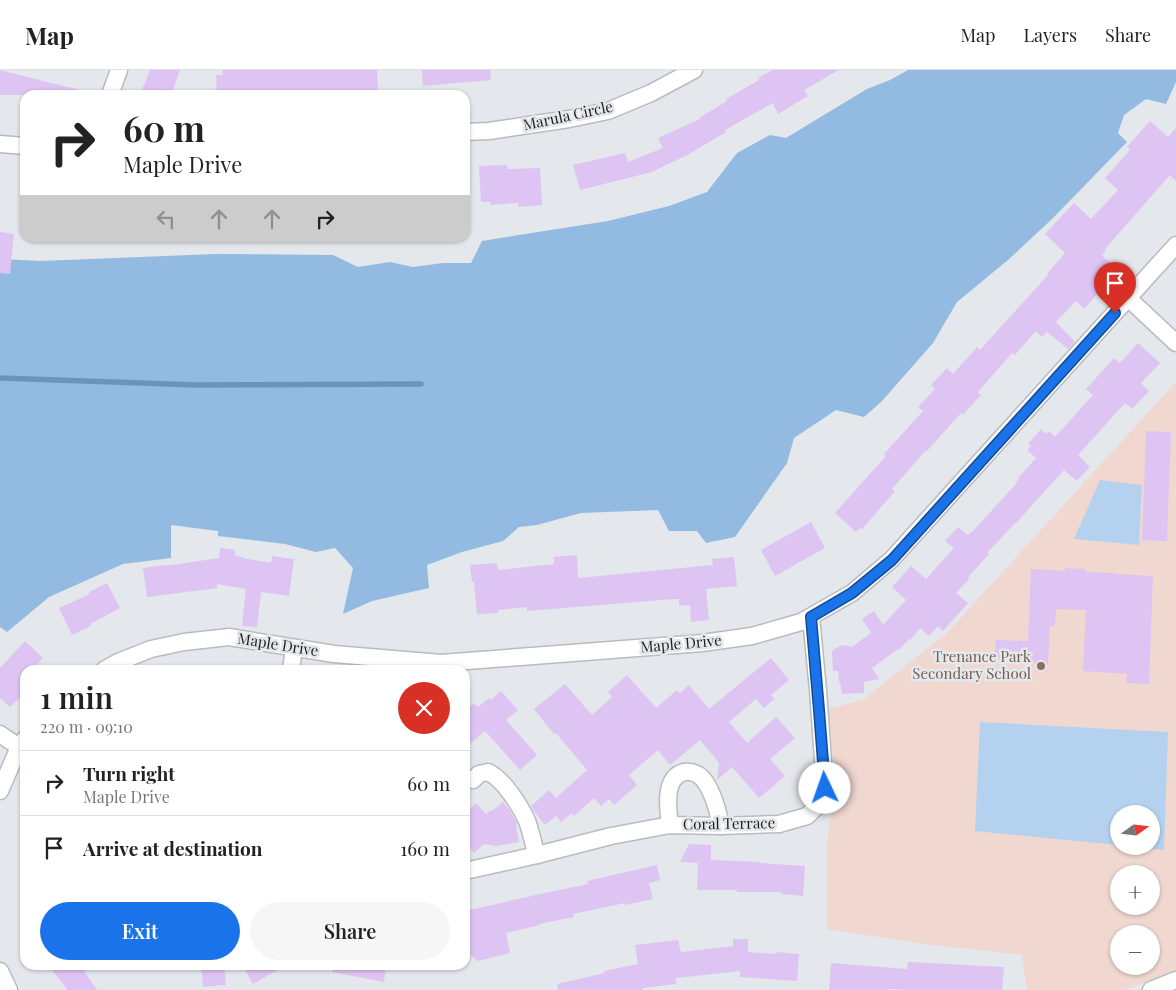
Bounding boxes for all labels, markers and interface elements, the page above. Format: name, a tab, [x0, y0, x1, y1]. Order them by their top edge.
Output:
text: Map	[25, 19, 74, 51]
text: Map	[960, 23, 995, 47]
text: Layers	[1023, 23, 1077, 47]
text: Share	[1105, 23, 1151, 47]
street label: Marula Circle	[521, 96, 615, 134]
text: 60 m	[123, 104, 205, 151]
icon: right	[40, 110, 105, 175]
text: Maple Drive	[123, 149, 242, 179]
icon: left	[152, 205, 180, 233]
icon: ahead	[205, 205, 233, 233]
icon: ahead	[258, 205, 286, 233]
icon: right	[311, 205, 339, 233]
pin	[1094, 262, 1136, 313]
icon: arrive	[1101, 269, 1129, 297]
street label: Maple Drive	[236, 628, 320, 660]
street label: Maple Drive	[640, 629, 722, 657]
place label: Trenance Park Secondary School	[912, 646, 1032, 683]
marker: Trenance Park Secondary School	[1035, 660, 1047, 672]
text: 1 min	[40, 677, 113, 717]
button: close	[398, 682, 450, 734]
text: 220 m · 09:10	[40, 716, 133, 737]
text: Turn right	[83, 760, 175, 786]
position arrow	[798, 761, 850, 813]
icon: right	[40, 769, 68, 797]
text: 60 m	[407, 770, 450, 796]
text: Maple Drive	[83, 786, 170, 807]
north arrow	[1110, 805, 1160, 855]
map controls	[1110, 805, 1160, 975]
street label: Coral Terrace	[683, 812, 775, 834]
icon: arrive	[40, 834, 68, 862]
text: Arrive at destination	[83, 835, 263, 861]
text: 160 m	[400, 835, 450, 861]
button: +	[1110, 865, 1160, 915]
button: Exit	[40, 902, 240, 960]
button: Share	[250, 902, 450, 960]
button: −	[1110, 925, 1160, 975]

